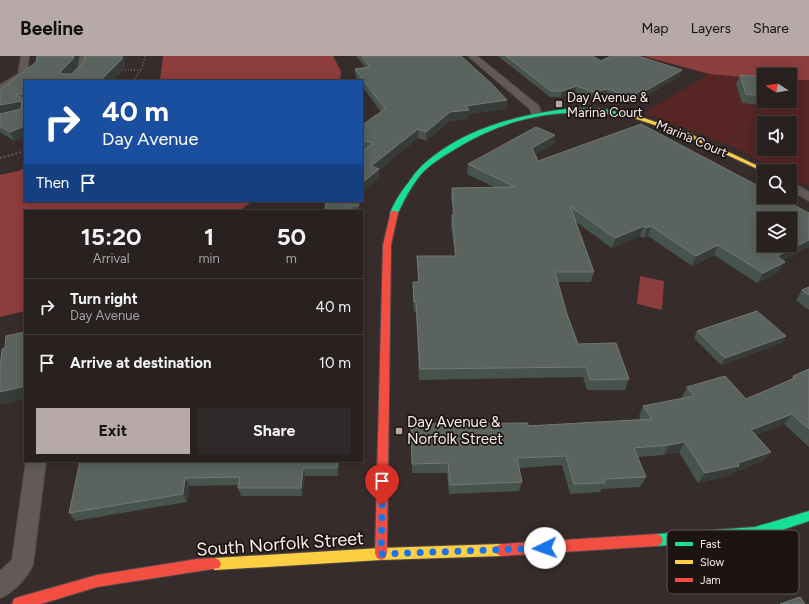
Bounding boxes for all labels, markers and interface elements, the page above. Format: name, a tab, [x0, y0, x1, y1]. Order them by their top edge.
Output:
text: Beeline	[20, 17, 84, 40]
text: Map	[641, 20, 669, 37]
text: Layers	[691, 20, 731, 37]
text: Share	[753, 20, 789, 37]
north arrow	[757, 68, 797, 108]
map controls	[757, 68, 797, 252]
place label: Day Avenue & Marina Court	[567, 90, 649, 120]
text: 40 m	[102, 94, 169, 128]
icon: right	[36, 96, 88, 148]
marker: Day Avenue & Marina Court	[554, 99, 564, 109]
button: sound	[757, 116, 797, 156]
street label: Marina Court	[654, 117, 730, 160]
text: Day Avenue	[102, 128, 198, 150]
button: search	[757, 164, 797, 204]
icon: arrive	[77, 172, 99, 194]
text: Then	[36, 174, 69, 192]
button: layers	[757, 212, 797, 252]
text: 15:20	[81, 222, 142, 251]
text: 1	[204, 222, 214, 251]
text: 50	[277, 222, 306, 251]
text: Arrival	[93, 251, 130, 266]
text: min	[198, 251, 220, 266]
text: m	[286, 251, 297, 266]
text: Turn right	[70, 290, 138, 308]
icon: right	[36, 296, 58, 318]
text: 40 m	[316, 298, 351, 316]
text: Day Avenue	[70, 308, 140, 323]
icon: arrive	[36, 352, 58, 374]
text: Arrive at destination	[70, 354, 211, 372]
text: 10 m	[319, 354, 351, 372]
button: Exit	[36, 408, 190, 454]
button: Share	[198, 408, 351, 454]
place label: Day Avenue & Norfolk Street	[407, 413, 503, 448]
marker: Day Avenue & Norfolk Street	[394, 426, 404, 436]
pin	[365, 464, 399, 505]
icon: arrive	[371, 470, 393, 492]
street label: South Norfolk Street	[196, 527, 365, 561]
position arrow	[524, 527, 566, 569]
legend	[667, 530, 799, 594]
text: Fast	[700, 538, 721, 551]
text: Slow	[700, 556, 724, 569]
text: Jam	[700, 574, 721, 587]

